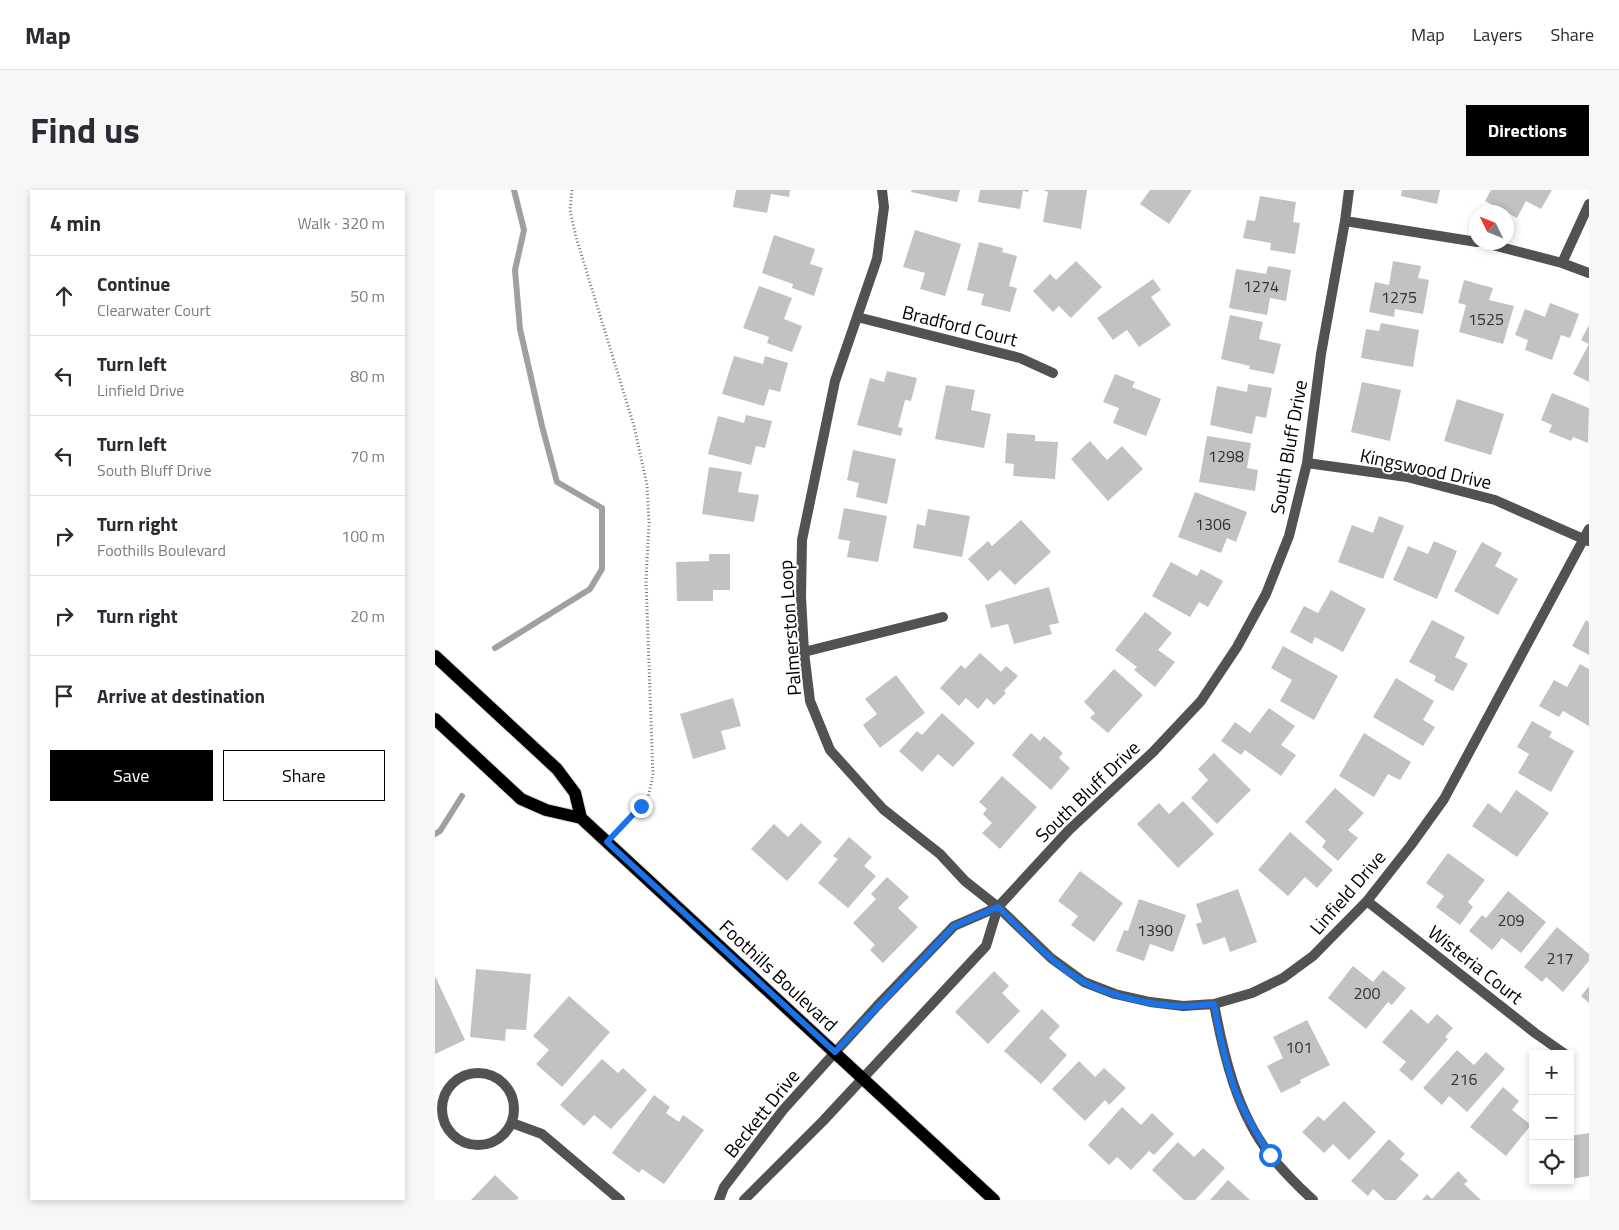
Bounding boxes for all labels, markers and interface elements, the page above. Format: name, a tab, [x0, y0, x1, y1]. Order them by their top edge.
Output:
text: Map	[25, 17, 71, 53]
text: Map	[1411, 21, 1445, 48]
text: Layers	[1473, 21, 1522, 48]
text: Share	[1550, 21, 1594, 48]
text: Find us	[30, 103, 140, 157]
button: Directions	[1466, 105, 1589, 156]
north arrow	[1469, 205, 1514, 250]
text: 4 min	[50, 207, 101, 239]
text: Walk · 320 m	[297, 211, 385, 235]
text: Continue	[97, 269, 170, 298]
house number: 1274	[1243, 274, 1279, 298]
icon: ahead	[50, 282, 78, 310]
text: 50 m	[350, 284, 385, 308]
house number: 1275	[1381, 285, 1417, 309]
street label: Bradford Court	[899, 297, 1021, 353]
text: Clearwater Court	[97, 298, 211, 322]
house number: 1525	[1468, 307, 1504, 331]
text: Turn left	[97, 349, 167, 378]
icon: left	[50, 362, 78, 390]
text: 80 m	[350, 364, 385, 388]
text: Linfield Drive	[97, 378, 184, 402]
street label: South Bluff Drive	[1262, 378, 1314, 516]
text: Turn left	[97, 429, 167, 458]
street label: Kingswood Drive	[1357, 440, 1495, 496]
icon: left	[50, 442, 78, 470]
text: 70 m	[350, 444, 385, 468]
house number: 1298	[1208, 444, 1244, 468]
text: South Bluff Drive	[97, 458, 212, 482]
text: Turn right	[97, 509, 178, 538]
house number: 1306	[1195, 512, 1231, 536]
icon: right	[50, 522, 78, 550]
text: 100 m	[341, 524, 385, 548]
text: Foothills Boulevard	[97, 538, 226, 562]
street label: Palmerston Loop	[770, 559, 808, 697]
text: Turn right	[97, 601, 178, 630]
icon: right	[50, 602, 78, 630]
text: 20 m	[350, 604, 385, 628]
text: Arrive at destination	[97, 681, 265, 710]
icon: arrive	[50, 682, 78, 710]
street label: South Bluff Drive	[1028, 733, 1146, 849]
button: Save	[50, 750, 213, 801]
button: Share	[223, 750, 385, 801]
route end	[630, 795, 653, 818]
street label: Linfield Drive	[1302, 843, 1392, 941]
house number: 209	[1498, 908, 1524, 932]
street label: Foothills Boulevard	[713, 912, 845, 1038]
street label: Wisteria Court	[1422, 917, 1530, 1011]
house number: 1390	[1137, 918, 1173, 942]
house number: 217	[1547, 946, 1573, 970]
house number: 200	[1354, 981, 1380, 1005]
house number: 101	[1286, 1035, 1312, 1059]
map controls	[1529, 1050, 1574, 1185]
button: +	[1529, 1050, 1574, 1095]
street label: Beckett Drive	[716, 1062, 806, 1164]
house number: 216	[1451, 1067, 1477, 1091]
button: −	[1529, 1095, 1574, 1140]
button: locate	[1529, 1140, 1574, 1185]
route start	[1259, 1144, 1282, 1167]

